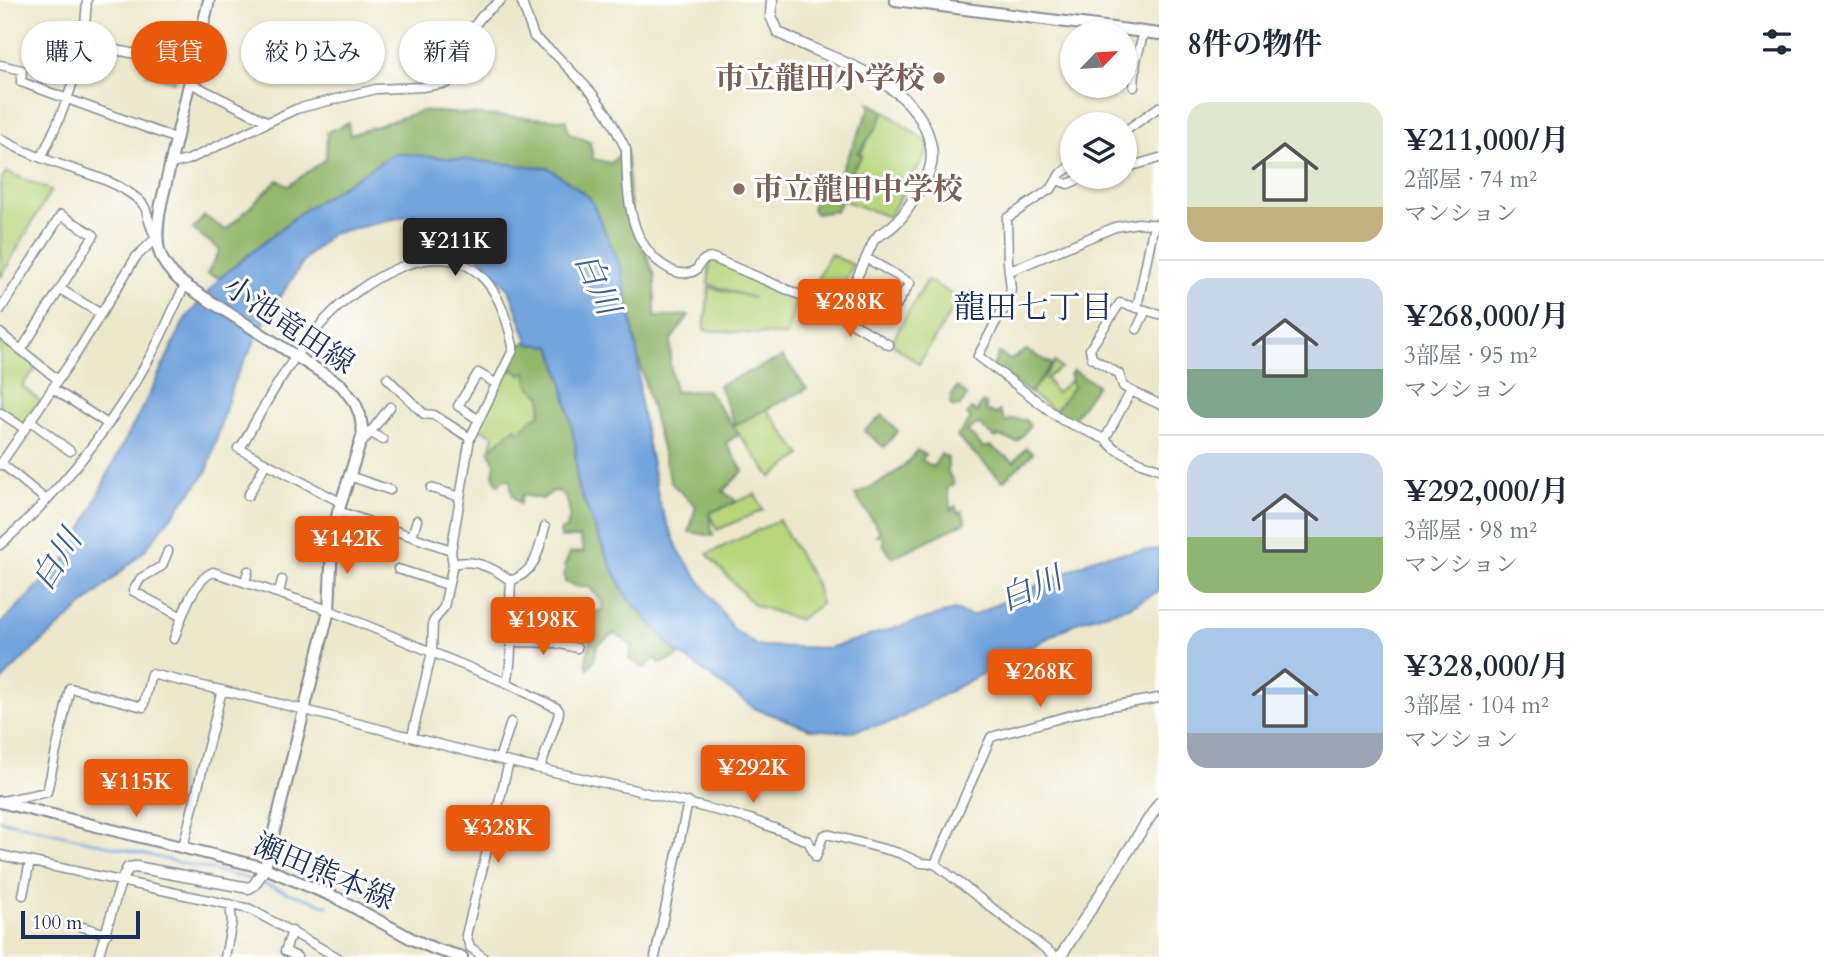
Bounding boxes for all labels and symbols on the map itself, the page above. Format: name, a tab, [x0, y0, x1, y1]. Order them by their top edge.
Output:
north arrow	[1060, 21, 1138, 98]
place label: 市立龍田小学校	[715, 58, 925, 99]
marker: 市立龍田小学校	[931, 70, 947, 86]
place label: 市立龍田中学校	[753, 169, 963, 210]
marker: 市立龍田中学校	[731, 181, 747, 197]
pin: ¥211K	[406, 218, 504, 278]
water label: 白川	[564, 246, 631, 325]
street label: 小池竜田線	[215, 266, 363, 384]
pin: ¥288K	[801, 280, 899, 339]
district label: 龍田七丁目	[953, 286, 1113, 330]
pin: ¥142K	[298, 516, 396, 576]
water label: 白川	[21, 519, 94, 599]
water label: 白川	[993, 555, 1072, 622]
pin: ¥198K	[494, 598, 592, 657]
pin: ¥268K	[991, 650, 1089, 709]
pin: ¥292K	[704, 746, 802, 805]
pin: ¥115K	[87, 760, 185, 819]
pin: ¥328K	[449, 806, 547, 865]
street label: 瀬田熊本線	[247, 824, 401, 920]
scale bar	[21, 908, 140, 940]

